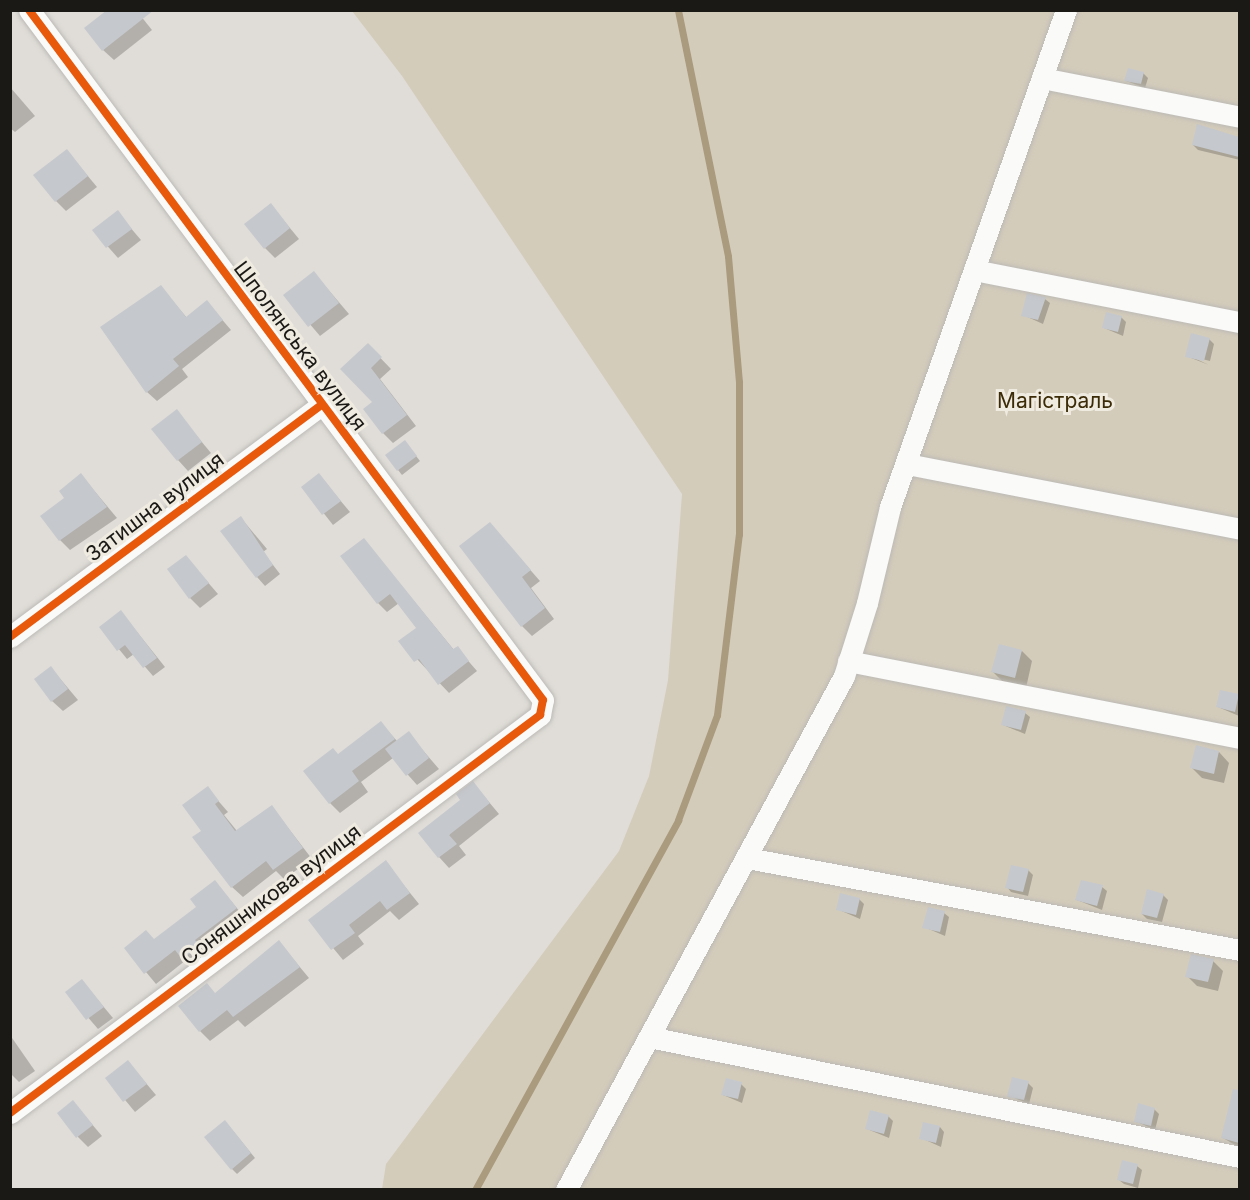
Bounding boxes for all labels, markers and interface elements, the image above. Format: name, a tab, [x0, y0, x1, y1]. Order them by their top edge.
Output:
street label: Шполянська вулиця	[228, 256, 372, 436]
park label: Магістраль	[997, 388, 1113, 414]
street label: Затишна вулиця	[81, 447, 229, 567]
street label: Соняшникова вулиця	[176, 819, 366, 971]

